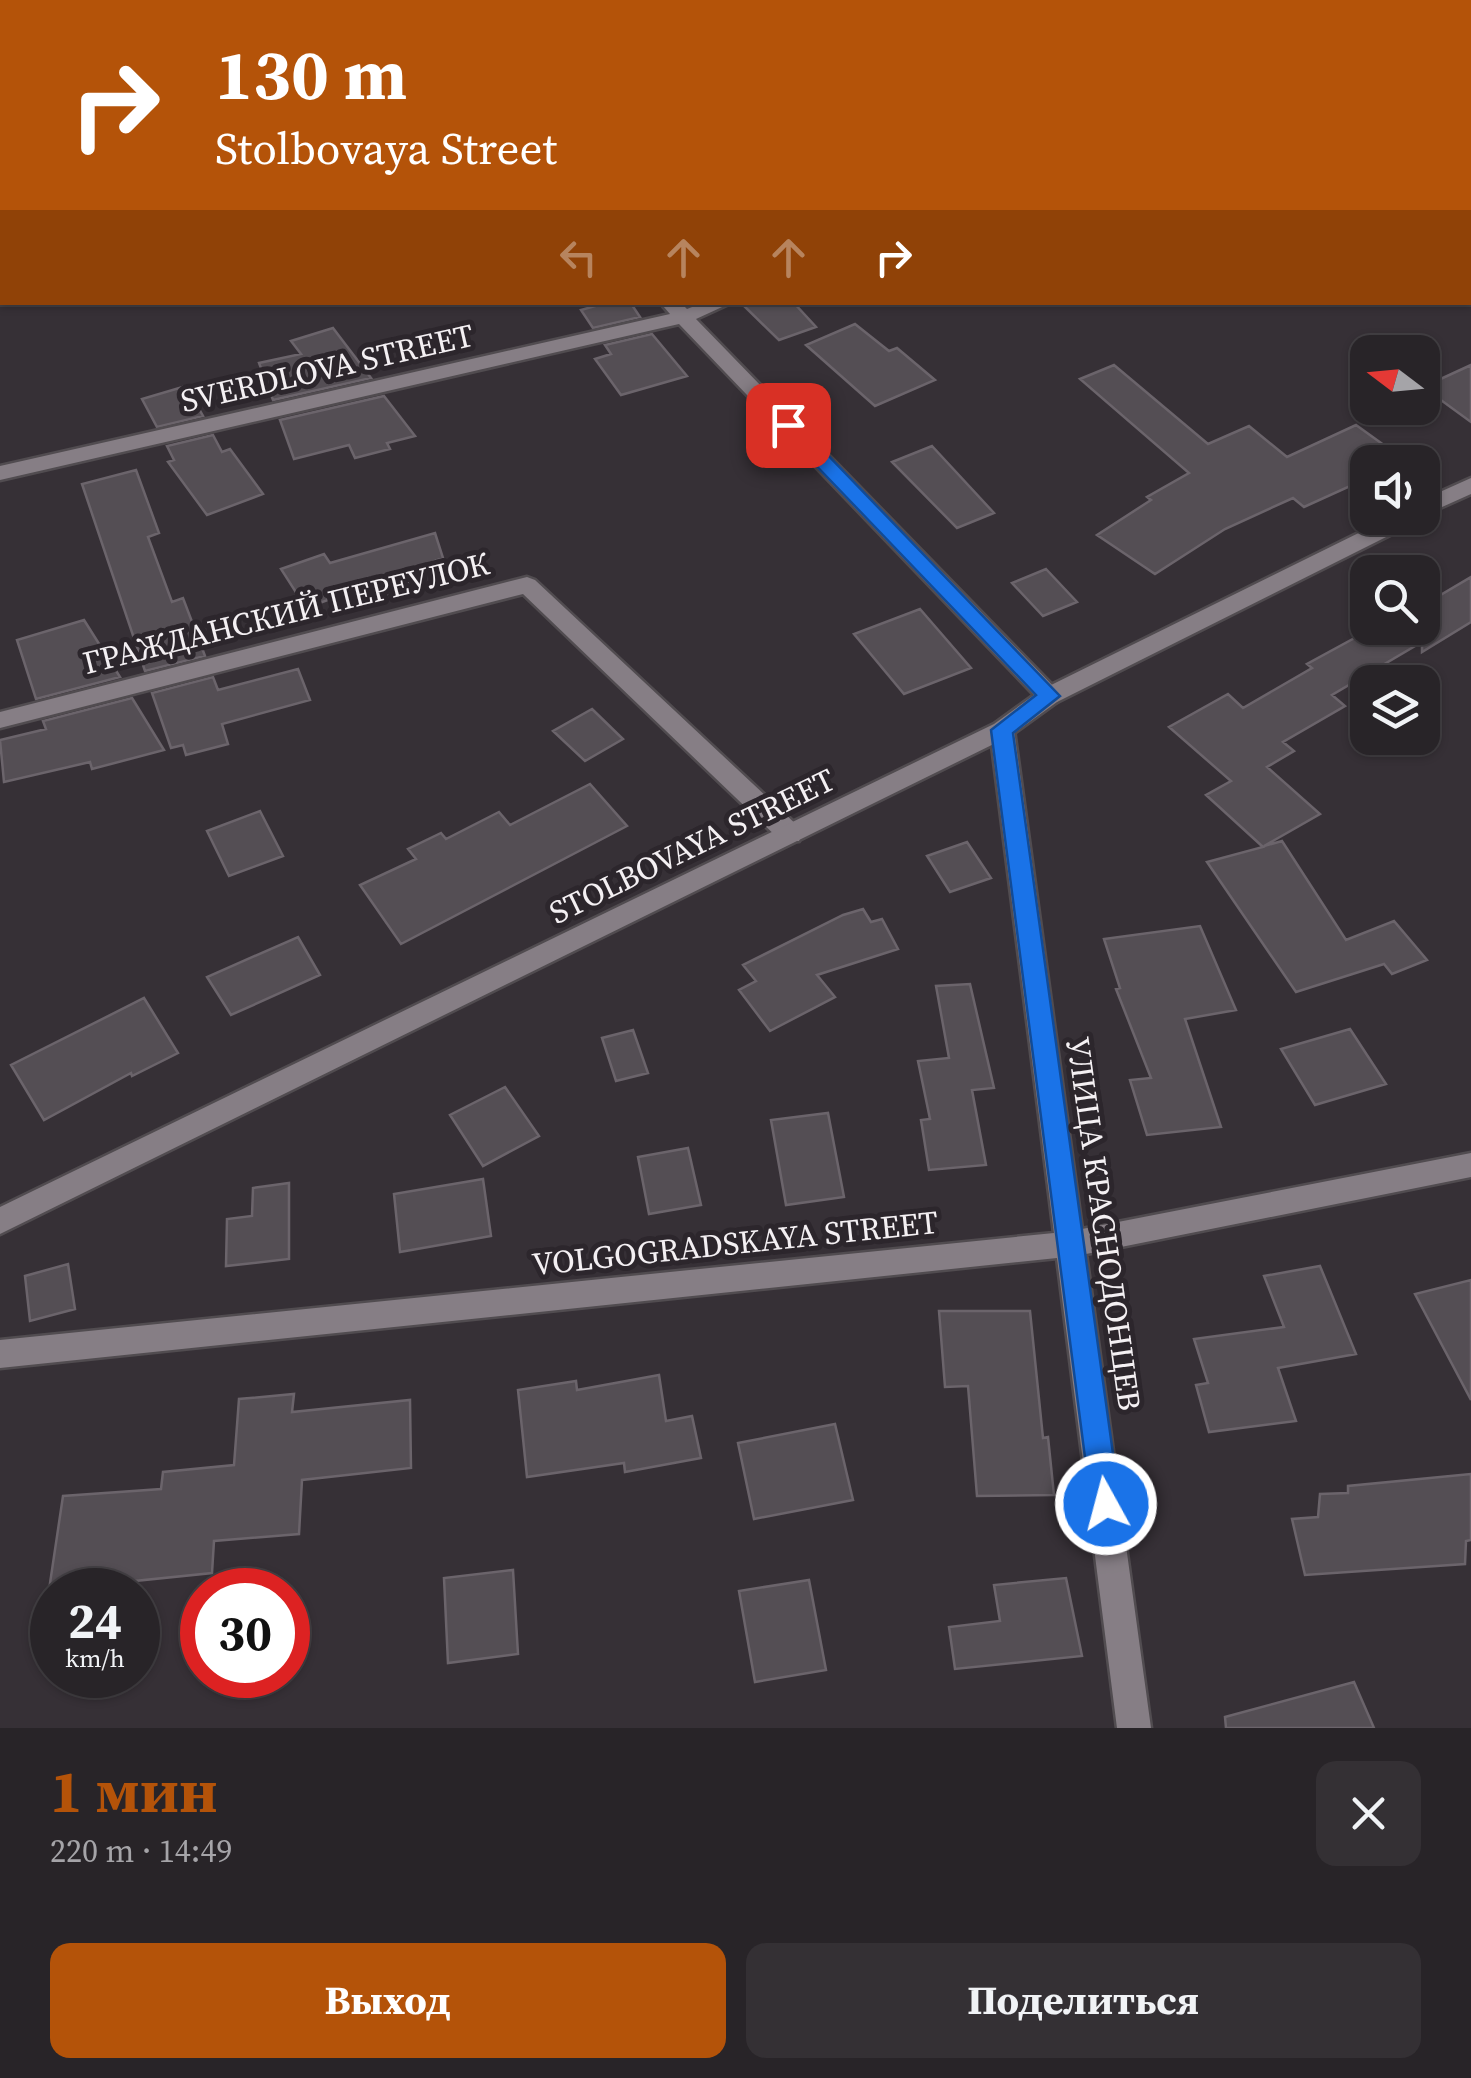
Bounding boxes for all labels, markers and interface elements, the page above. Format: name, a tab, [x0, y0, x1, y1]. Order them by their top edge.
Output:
text: 130 m	[215, 26, 407, 122]
icon: right	[50, 40, 180, 170]
text: Stolbovaya Street	[215, 117, 557, 179]
icon: left	[551, 230, 606, 285]
icon: ahead	[656, 230, 711, 285]
icon: ahead	[761, 230, 816, 285]
icon: right	[866, 230, 921, 285]
street label: SVERDLOVA STREET	[176, 313, 478, 423]
north arrow	[1350, 335, 1440, 425]
map controls	[1350, 335, 1440, 755]
pin	[746, 383, 831, 468]
icon: arrive	[761, 398, 816, 453]
button: sound	[1350, 445, 1440, 535]
street label: ГРАЖДАНСКИЙ ПЕРЕУЛОК	[78, 541, 494, 685]
button: search	[1350, 555, 1440, 645]
button: layers	[1350, 665, 1440, 755]
street label: STOLBOVAYA STREET	[542, 758, 842, 934]
street label: УЛИЦА КРАСНОДОНЦЕВ	[1056, 1034, 1152, 1414]
street label: VOLGOGRADSKAYA STREET	[530, 1200, 940, 1286]
position arrow	[1054, 1452, 1158, 1556]
speed limit sign: 30	[180, 1568, 310, 1698]
text: 24	[68, 1586, 122, 1655]
text: km/h	[65, 1641, 125, 1675]
text: 1 мин	[50, 1750, 218, 1832]
button: close	[1316, 1761, 1421, 1866]
text: 220 m · 14:49	[50, 1829, 232, 1873]
button: Выход	[50, 1943, 726, 2058]
button: Поделиться	[746, 1943, 1421, 2058]

